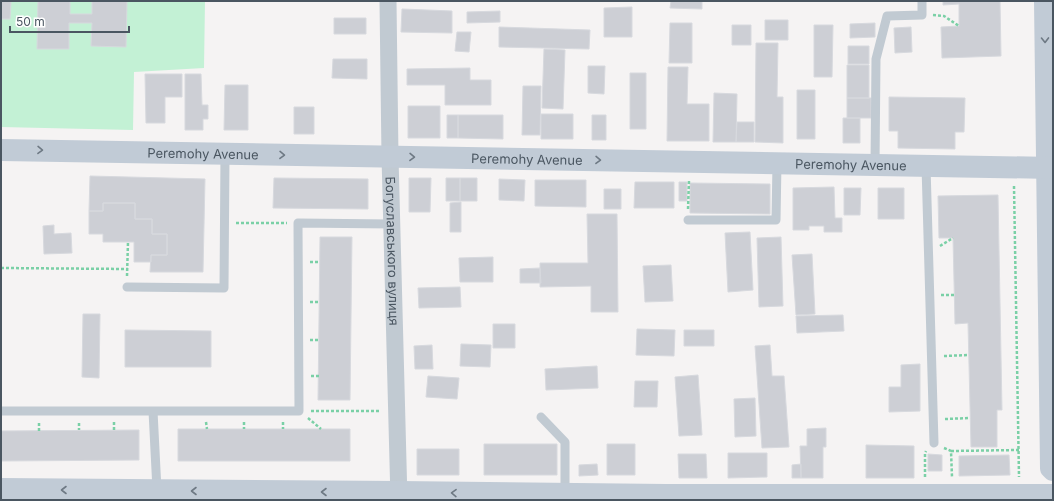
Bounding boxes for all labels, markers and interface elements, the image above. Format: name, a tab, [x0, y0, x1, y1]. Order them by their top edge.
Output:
scale bar	[10, 8, 129, 34]
text: 50 m	[16, 14, 45, 29]
one-way arrow	[1041, 37, 1049, 43]
street label: Peremohy Avenue	[147, 145, 259, 162]
one-way arrow	[37, 146, 43, 155]
street label: Peremohy Avenue	[471, 150, 583, 168]
one-way arrow	[279, 151, 285, 159]
one-way arrow	[409, 153, 415, 161]
one-way arrow	[595, 156, 601, 164]
street label: Peremohy Avenue	[795, 156, 907, 173]
street label: Богуславського вулиця	[383, 176, 402, 326]
one-way arrow	[61, 486, 67, 494]
one-way arrow	[191, 487, 197, 495]
one-way arrow	[321, 487, 327, 496]
one-way arrow	[451, 489, 457, 497]

